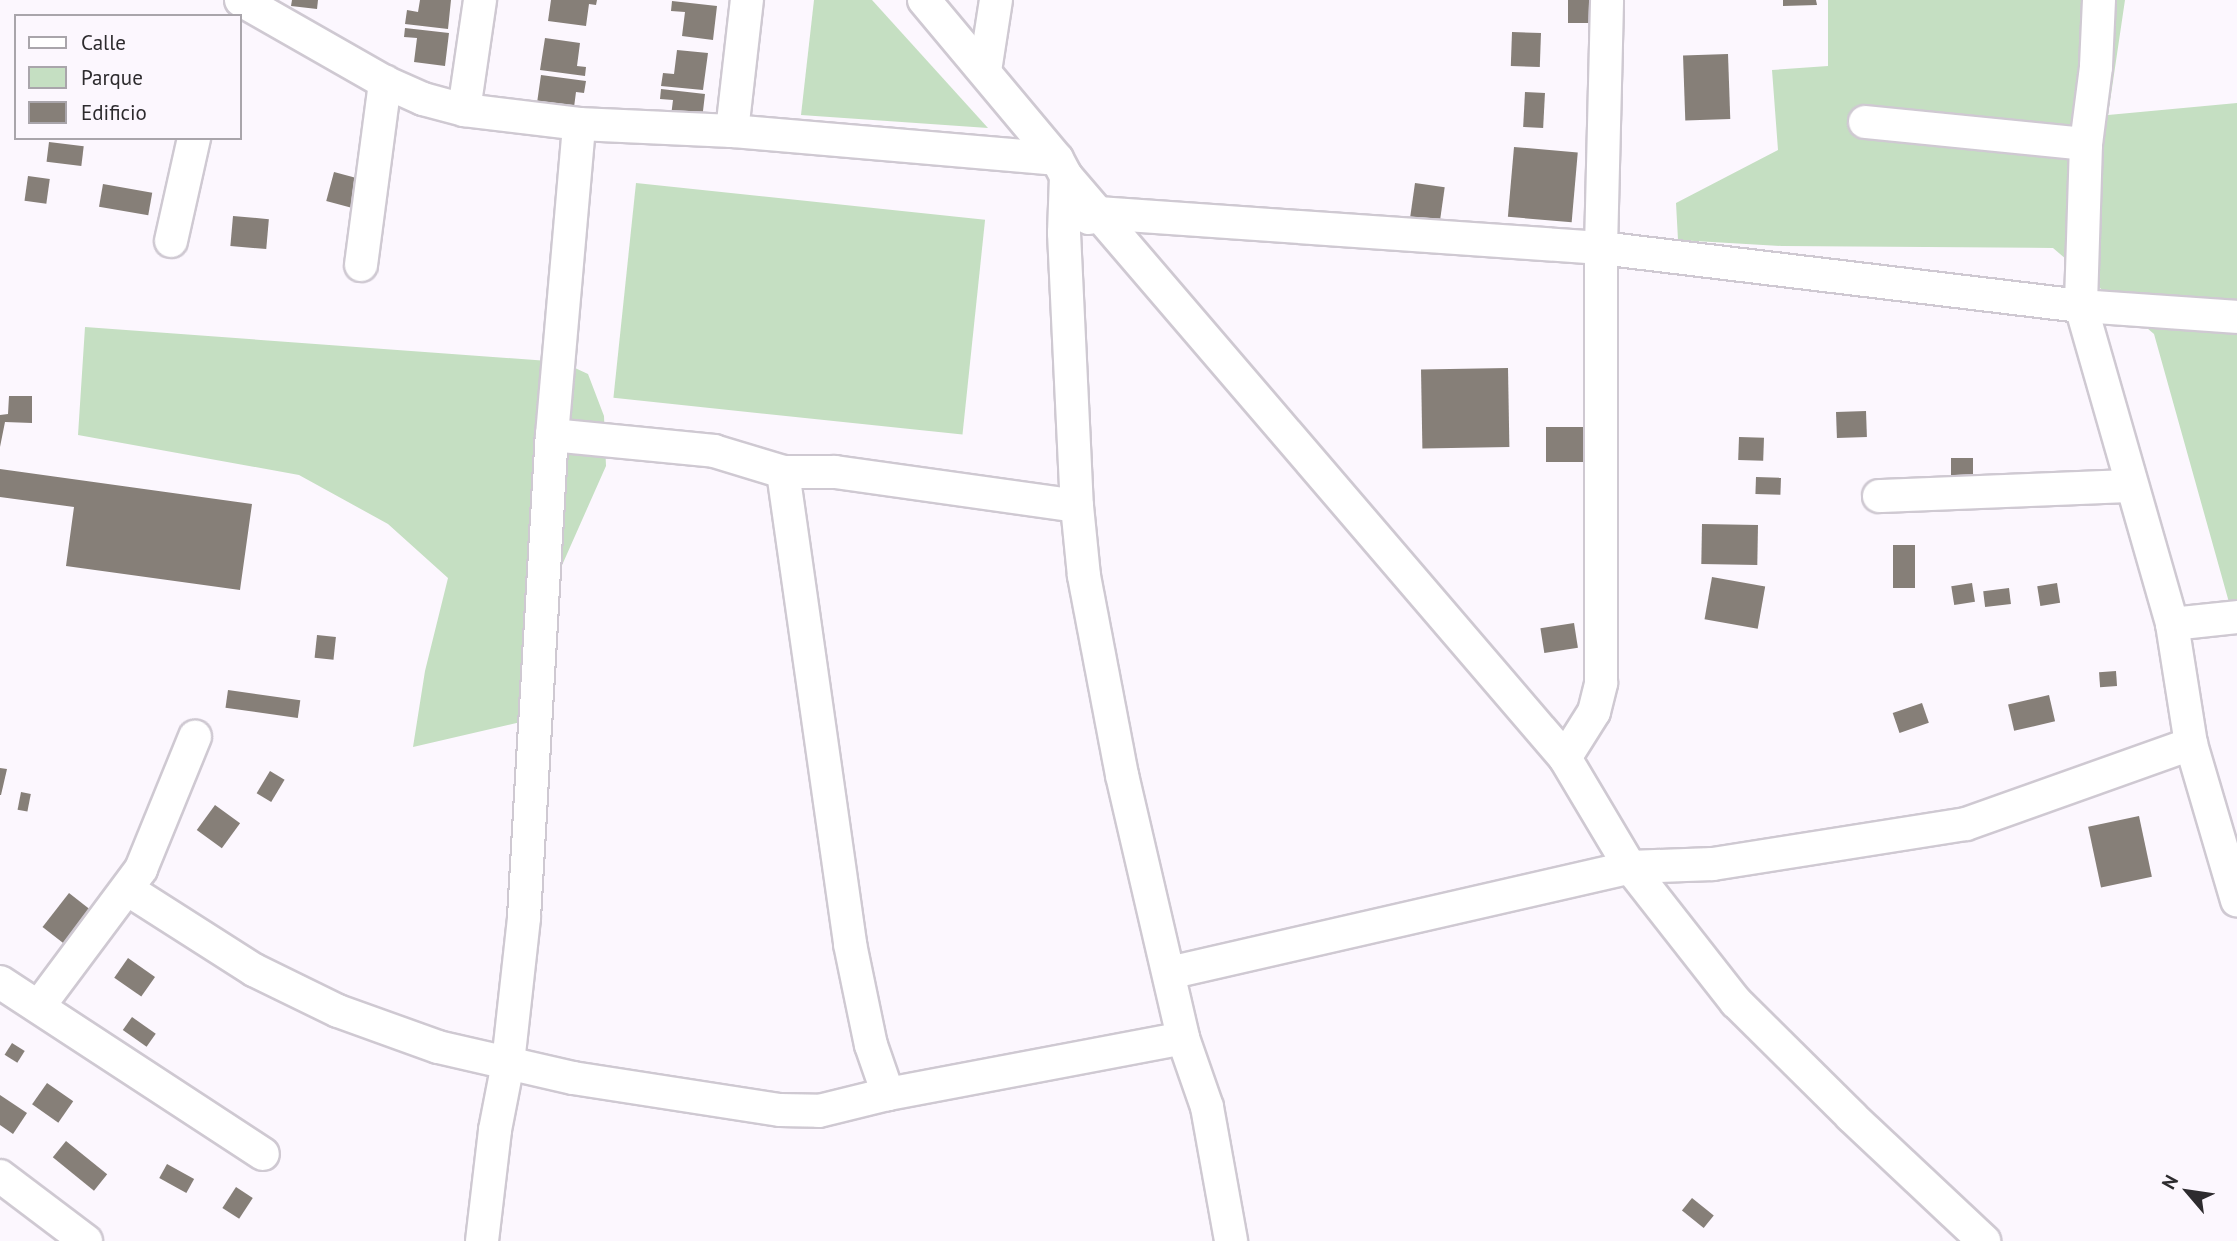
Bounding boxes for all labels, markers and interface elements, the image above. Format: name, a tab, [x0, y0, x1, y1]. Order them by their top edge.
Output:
legend	[14, 14, 242, 140]
text: Calle	[81, 29, 126, 56]
text: Parque	[81, 64, 143, 91]
text: Edificio	[81, 99, 147, 126]
north arrow	[2153, 1157, 2223, 1227]
text: N	[2156, 1171, 2183, 1193]

